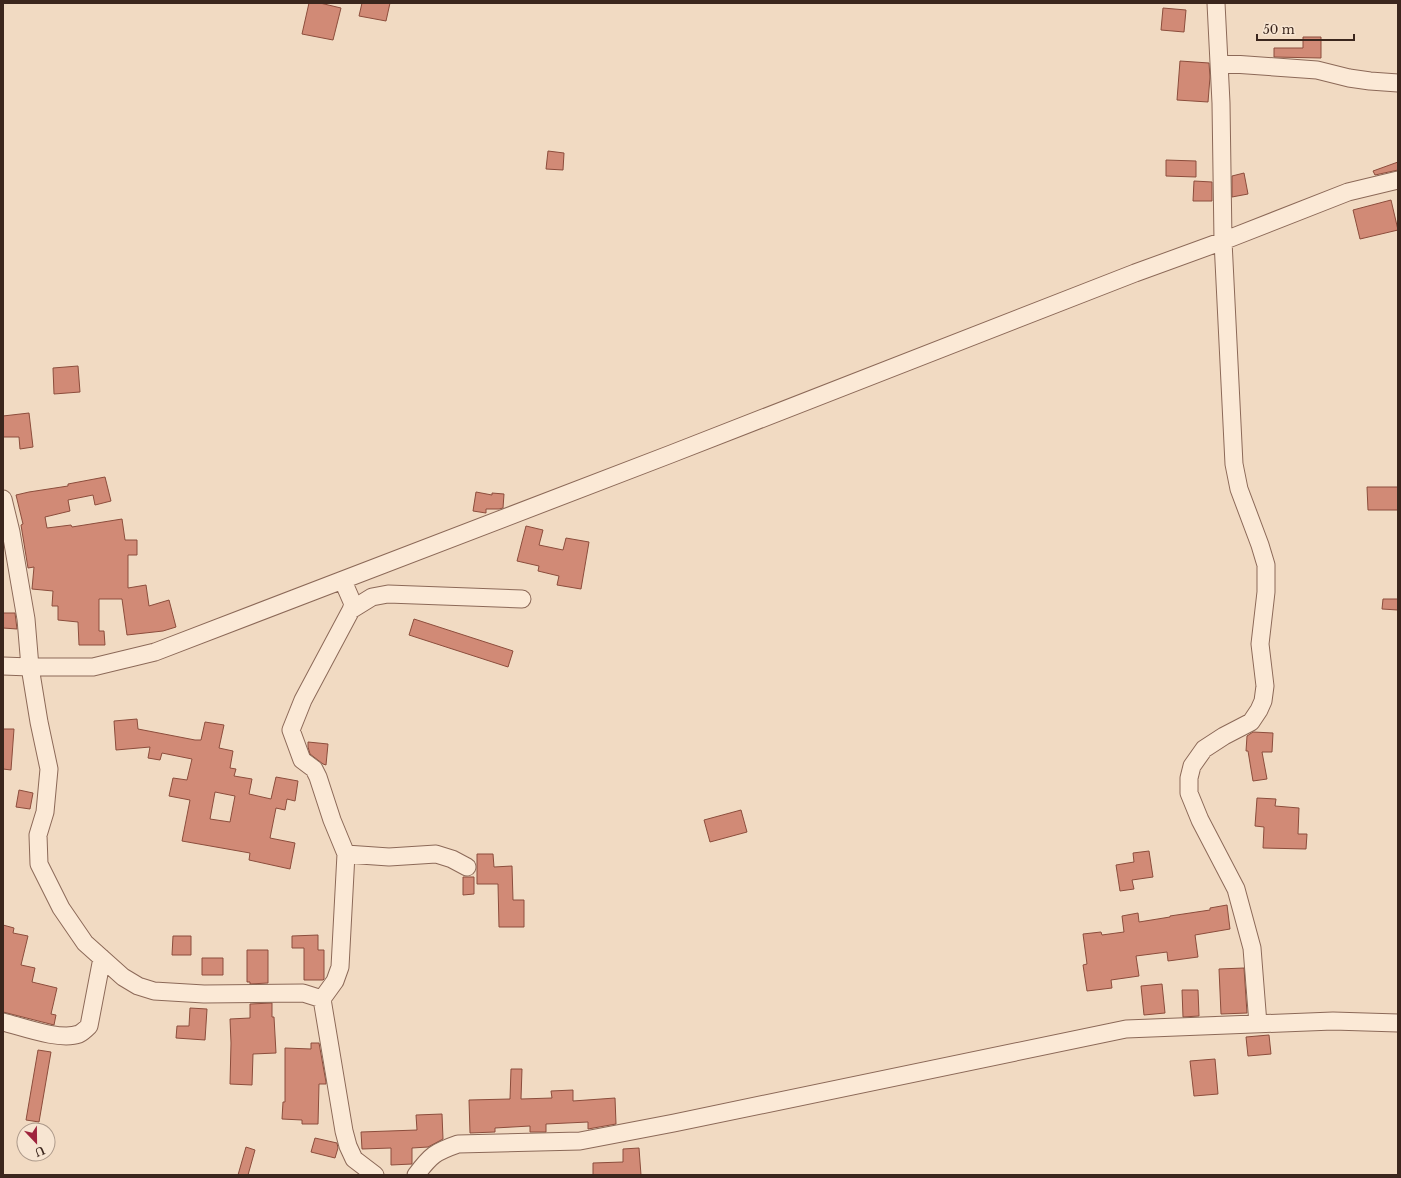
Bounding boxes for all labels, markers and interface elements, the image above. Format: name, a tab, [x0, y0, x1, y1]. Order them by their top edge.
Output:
scale bar	[1257, 16, 1354, 42]
text: 50 m	[1263, 22, 1295, 37]
north arrow	[16, 1122, 56, 1162]
text: U	[32, 1143, 47, 1160]

